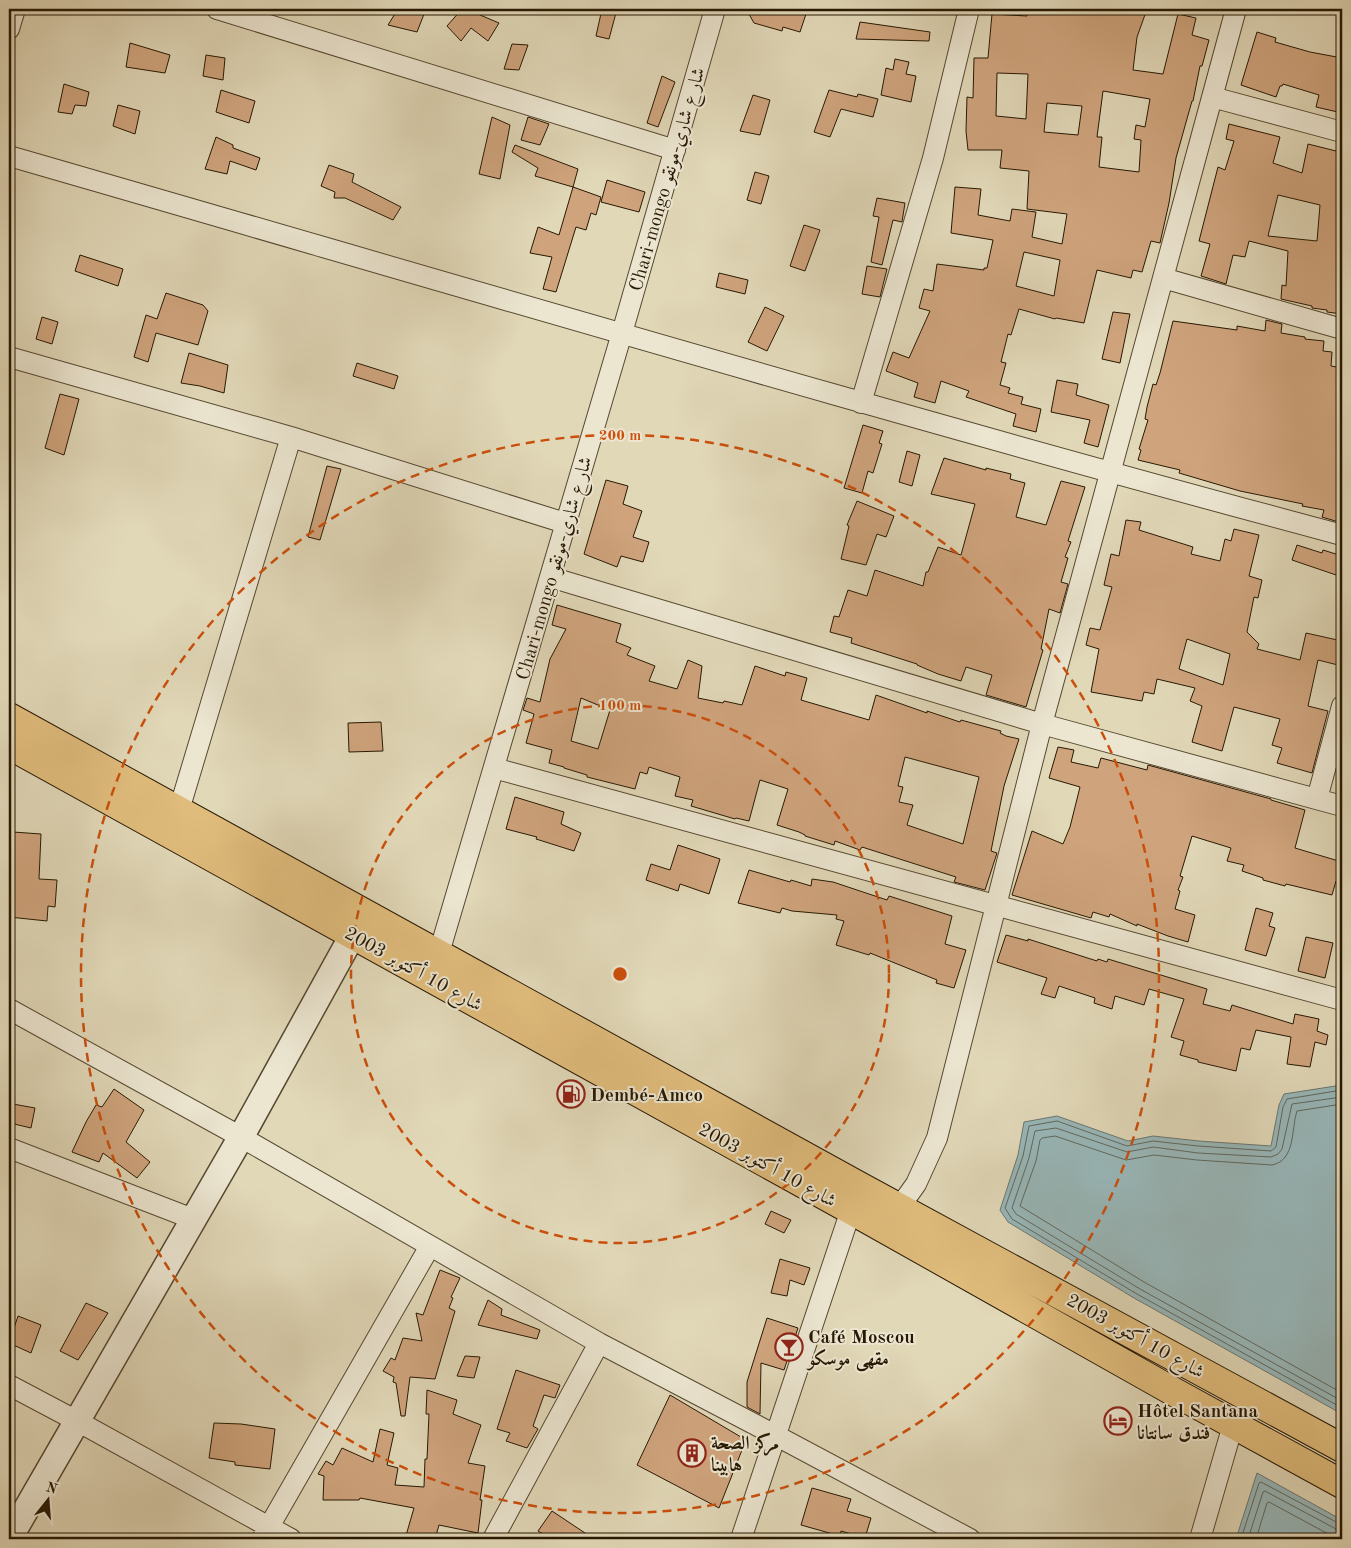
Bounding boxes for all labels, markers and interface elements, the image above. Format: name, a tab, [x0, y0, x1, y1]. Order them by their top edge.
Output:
street label: Chari-mongo شار ع شاري-مونقو	[627, 66, 713, 295]
text: 200 m	[599, 429, 641, 444]
street label: Chari-mongo شار ع شاري-مونقو	[514, 455, 600, 684]
text: 100 m	[599, 699, 641, 714]
street label: شارع 10 أكتوبر 2003	[339, 920, 487, 1019]
centre of rings	[611, 965, 629, 983]
fuel station icon: Dembé-Amco	[556, 1079, 586, 1109]
place label: Dembé-Amco	[590, 1087, 703, 1106]
street label: شارع 10 أكتوبر 2003	[693, 1116, 841, 1215]
street label: شارع 10 أكتوبر 2003	[1061, 1287, 1209, 1386]
place label: Café Moscou مقهى موسكو	[806, 1329, 915, 1372]
bar icon: Café Moscou مقهى موسكو	[774, 1332, 804, 1362]
place label: Hôtel Santana فندق سانتانا	[1137, 1403, 1258, 1444]
hotel icon: Hôtel Santana فندق سانتانا	[1103, 1406, 1133, 1436]
place label: مركز الصحة هابينا	[711, 1432, 779, 1476]
building icon: مركز الصحة هابينا	[677, 1438, 707, 1468]
north arrow	[22, 1476, 72, 1526]
text: N	[44, 1480, 59, 1497]

